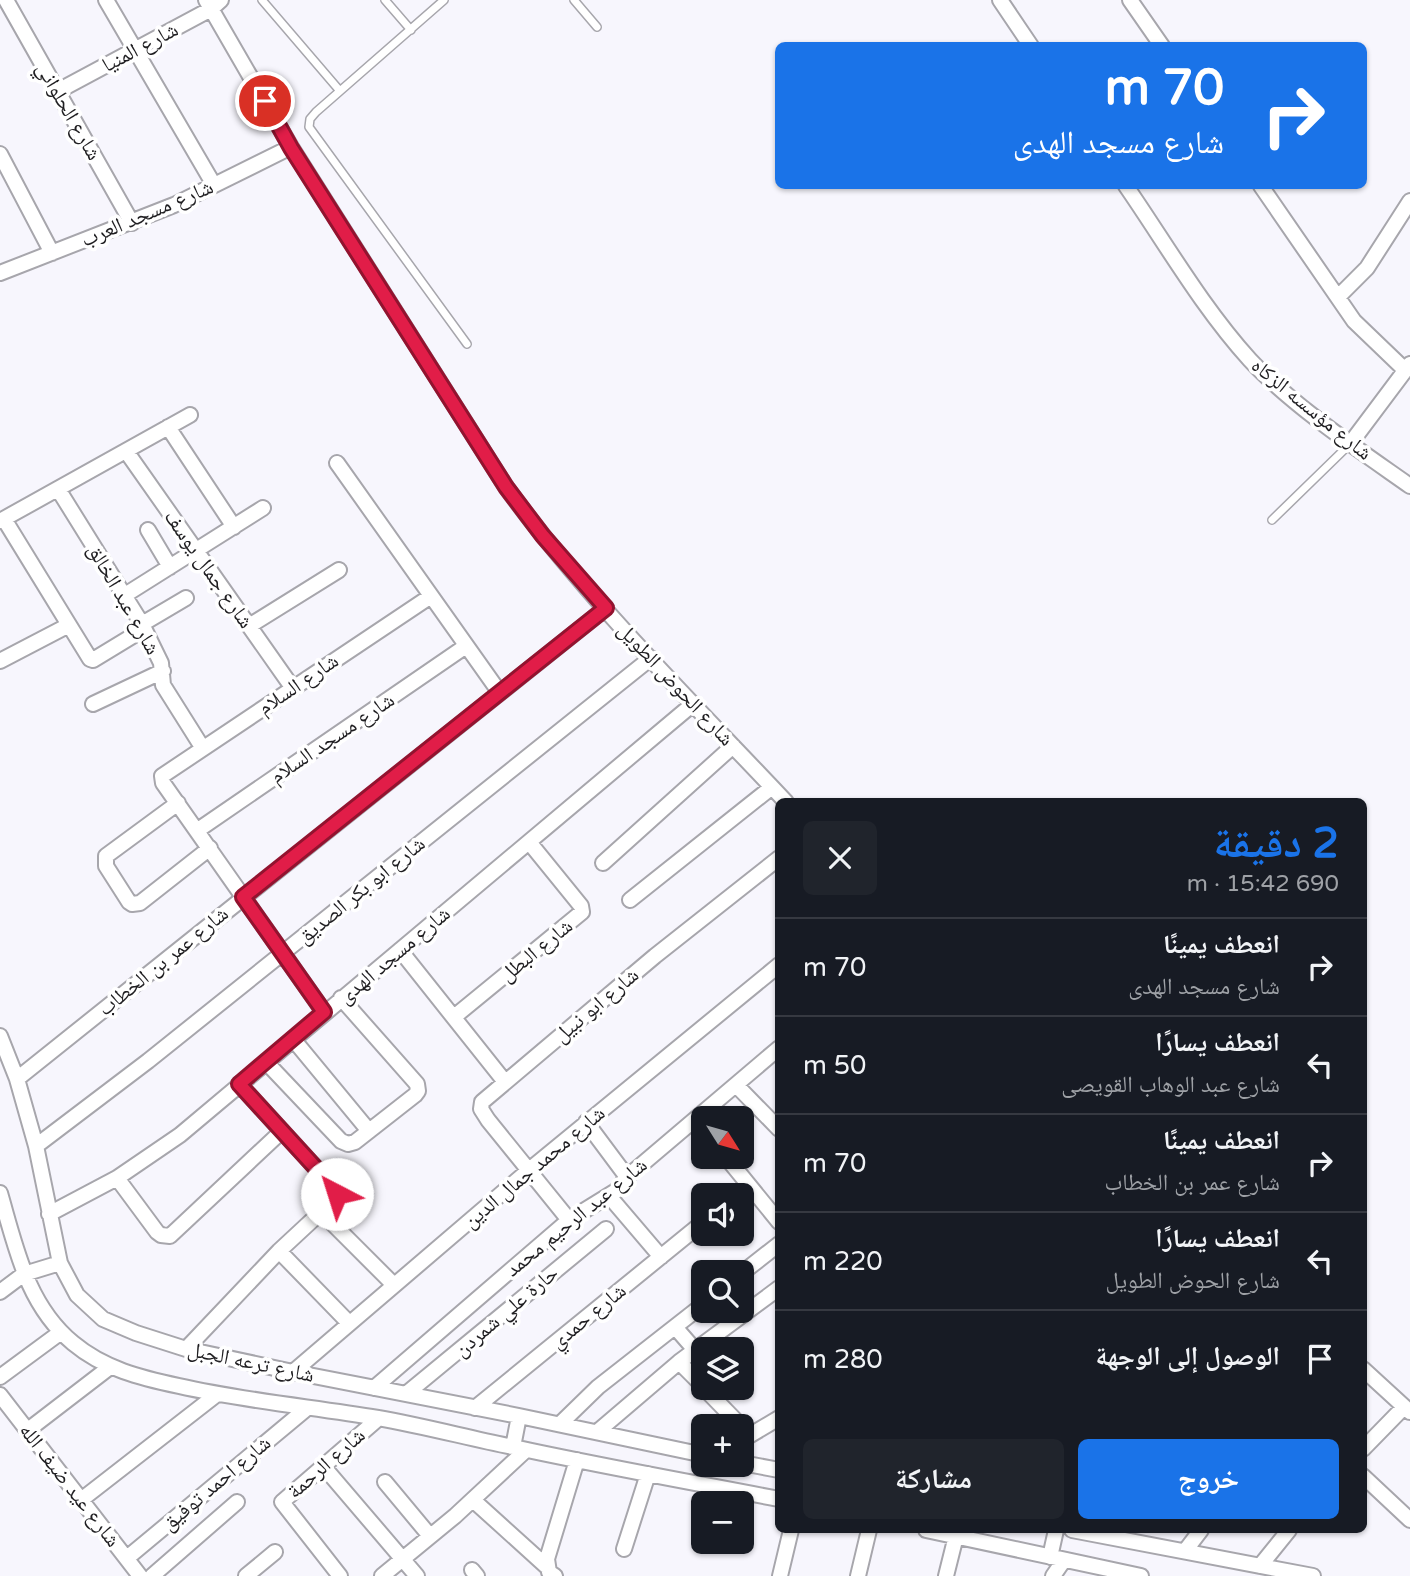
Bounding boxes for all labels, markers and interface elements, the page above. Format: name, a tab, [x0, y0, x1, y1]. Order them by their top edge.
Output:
street label: شارع المنيا	[98, 17, 183, 78]
street label: شارع الحلواني	[28, 58, 107, 166]
text: 70 m	[1105, 59, 1224, 118]
icon: right	[1248, 70, 1339, 161]
pin	[235, 71, 295, 131]
icon: arrive	[246, 82, 284, 120]
text: شارع مسجد الهدى	[1013, 124, 1224, 162]
street label: شارع مسجد العرب	[77, 174, 217, 253]
street label: شارع مؤسسه الزكاه	[1246, 353, 1377, 466]
street label: شارع جمال يوسف	[159, 505, 259, 633]
street label: شارع عبد الخالق	[82, 539, 165, 659]
street label: شارع الحوض الطويل	[612, 618, 739, 751]
street label: شارع السلام	[253, 648, 344, 721]
street label: شارع مسجد السلام	[265, 688, 400, 790]
text: 2 دقيقة	[1213, 818, 1339, 869]
button: close	[803, 821, 877, 895]
street label: شارع ابو بكر الصديق	[292, 831, 430, 950]
text: 690 m · 15:42	[1187, 870, 1339, 898]
street label: شارع عمر بن الخطاب	[93, 901, 233, 1022]
street label: شارع مسجد الهدى	[333, 901, 455, 1010]
street label: شارع البطل	[495, 913, 578, 987]
text: انعطف يمينًا	[1163, 929, 1280, 960]
icon: right	[1301, 948, 1339, 986]
text: 70 m	[803, 952, 866, 983]
street label: شارع ابو نبيل	[549, 963, 644, 1048]
text: شارع مسجد الهدى	[1128, 973, 1280, 1001]
text: انعطف يسارًا	[1155, 1027, 1280, 1058]
icon: left	[1301, 1046, 1339, 1084]
text: 50 m	[803, 1050, 866, 1081]
text: شارع عبد الوهاب القويصى	[1061, 1071, 1280, 1099]
street label: شارع محمد جمال الدين	[458, 1101, 610, 1234]
north arrow	[691, 1106, 754, 1169]
map controls	[691, 1106, 754, 1554]
text: انعطف يمينًا	[1163, 1125, 1280, 1156]
icon: right	[1301, 1144, 1339, 1182]
text: 70 m	[803, 1148, 866, 1179]
street label: شارع عبد الرحيم محمد	[500, 1153, 653, 1283]
position arrow	[300, 1157, 374, 1231]
text: شارع عمر بن الخطاب	[1104, 1169, 1280, 1197]
button: sound	[691, 1183, 754, 1246]
text: انعطف يسارًا	[1155, 1223, 1280, 1254]
icon: left	[1301, 1242, 1339, 1280]
text: 220 m	[803, 1246, 883, 1277]
button: search	[691, 1260, 754, 1323]
street label: حارة علي شمردن	[449, 1261, 566, 1365]
text: شارع الحوض الطويل	[1106, 1267, 1280, 1295]
street label: شارع حمدي	[545, 1278, 633, 1357]
street label: شارع ترعه الجبل	[185, 1337, 316, 1388]
button: layers	[691, 1337, 754, 1400]
icon: arrive	[1301, 1340, 1339, 1378]
text: الوصول إلى الوجهة	[1096, 1341, 1280, 1372]
text: 280 m	[803, 1344, 883, 1375]
button: +	[691, 1414, 754, 1477]
street label: شارع عيد ضيف الله	[14, 1419, 126, 1552]
street label: شارع الرحمة	[282, 1423, 370, 1504]
street label: شارع احمد توفيق	[157, 1431, 276, 1536]
button: مشاركة	[803, 1439, 1064, 1519]
button: خروج	[1078, 1439, 1339, 1519]
button: −	[691, 1491, 754, 1554]

